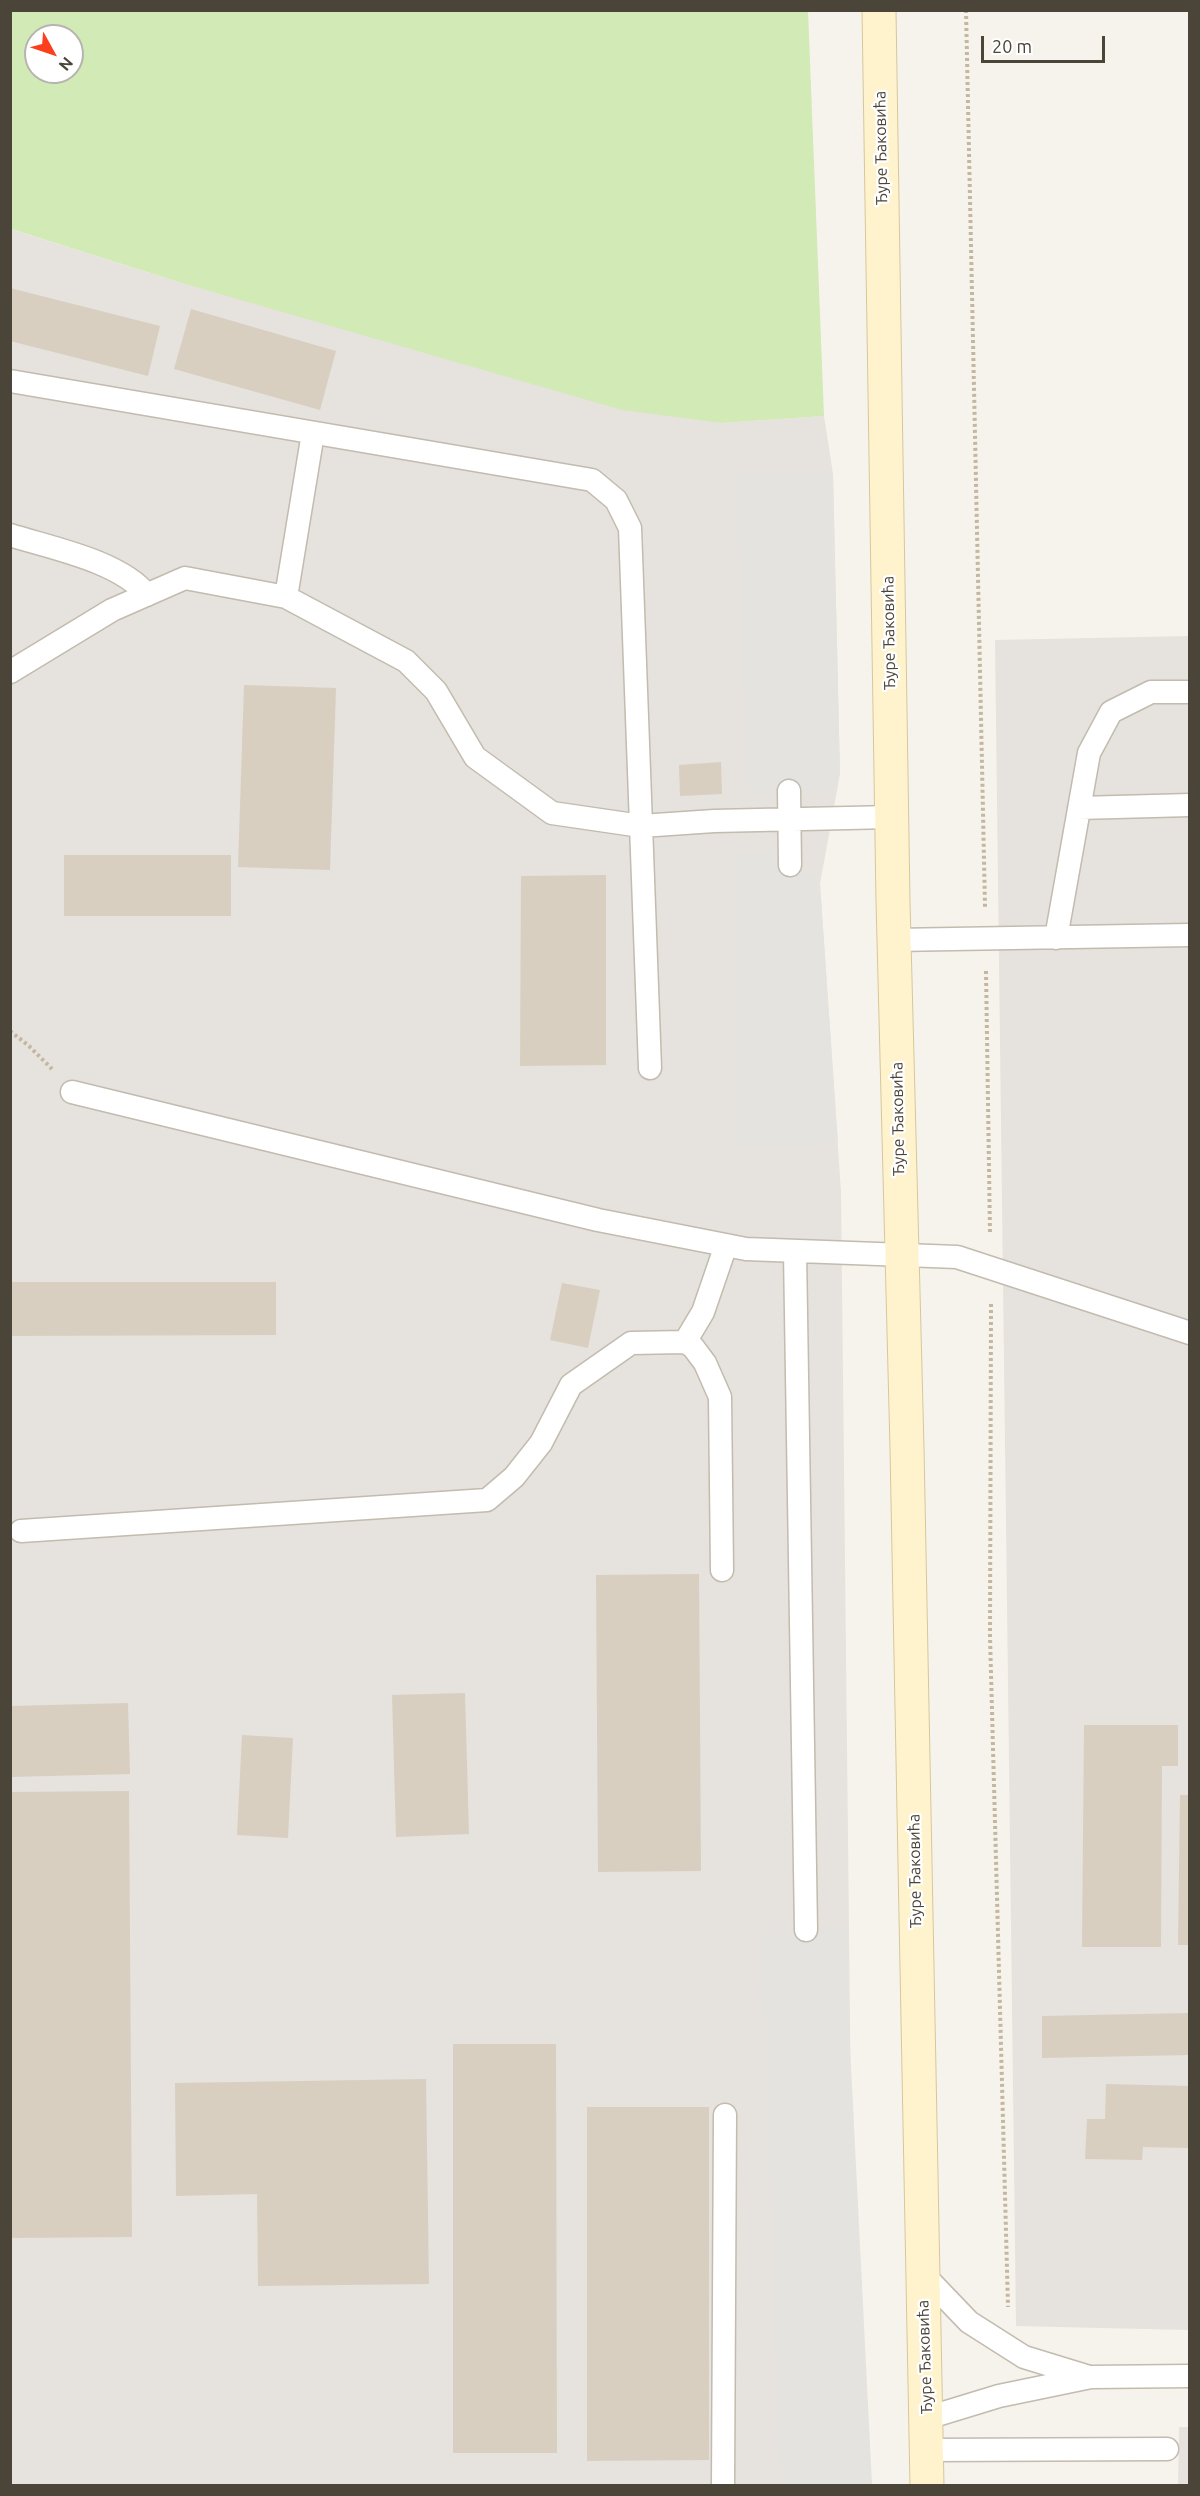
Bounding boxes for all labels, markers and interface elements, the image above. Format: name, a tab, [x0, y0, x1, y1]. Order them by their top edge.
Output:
north arrow	[24, 24, 84, 84]
scale bar	[984, 24, 1108, 62]
text: 20 m	[992, 36, 1032, 56]
text: N	[56, 54, 77, 75]
street label: Ђуре Ђаковића	[870, 91, 892, 205]
street label: Ђуре Ђаковића	[878, 576, 900, 690]
street label: Ђуре Ђаковића	[887, 1062, 909, 1176]
street label: Ђуре Ђаковића	[904, 1814, 926, 1928]
street label: Ђуре Ђаковића	[913, 2300, 937, 2414]

